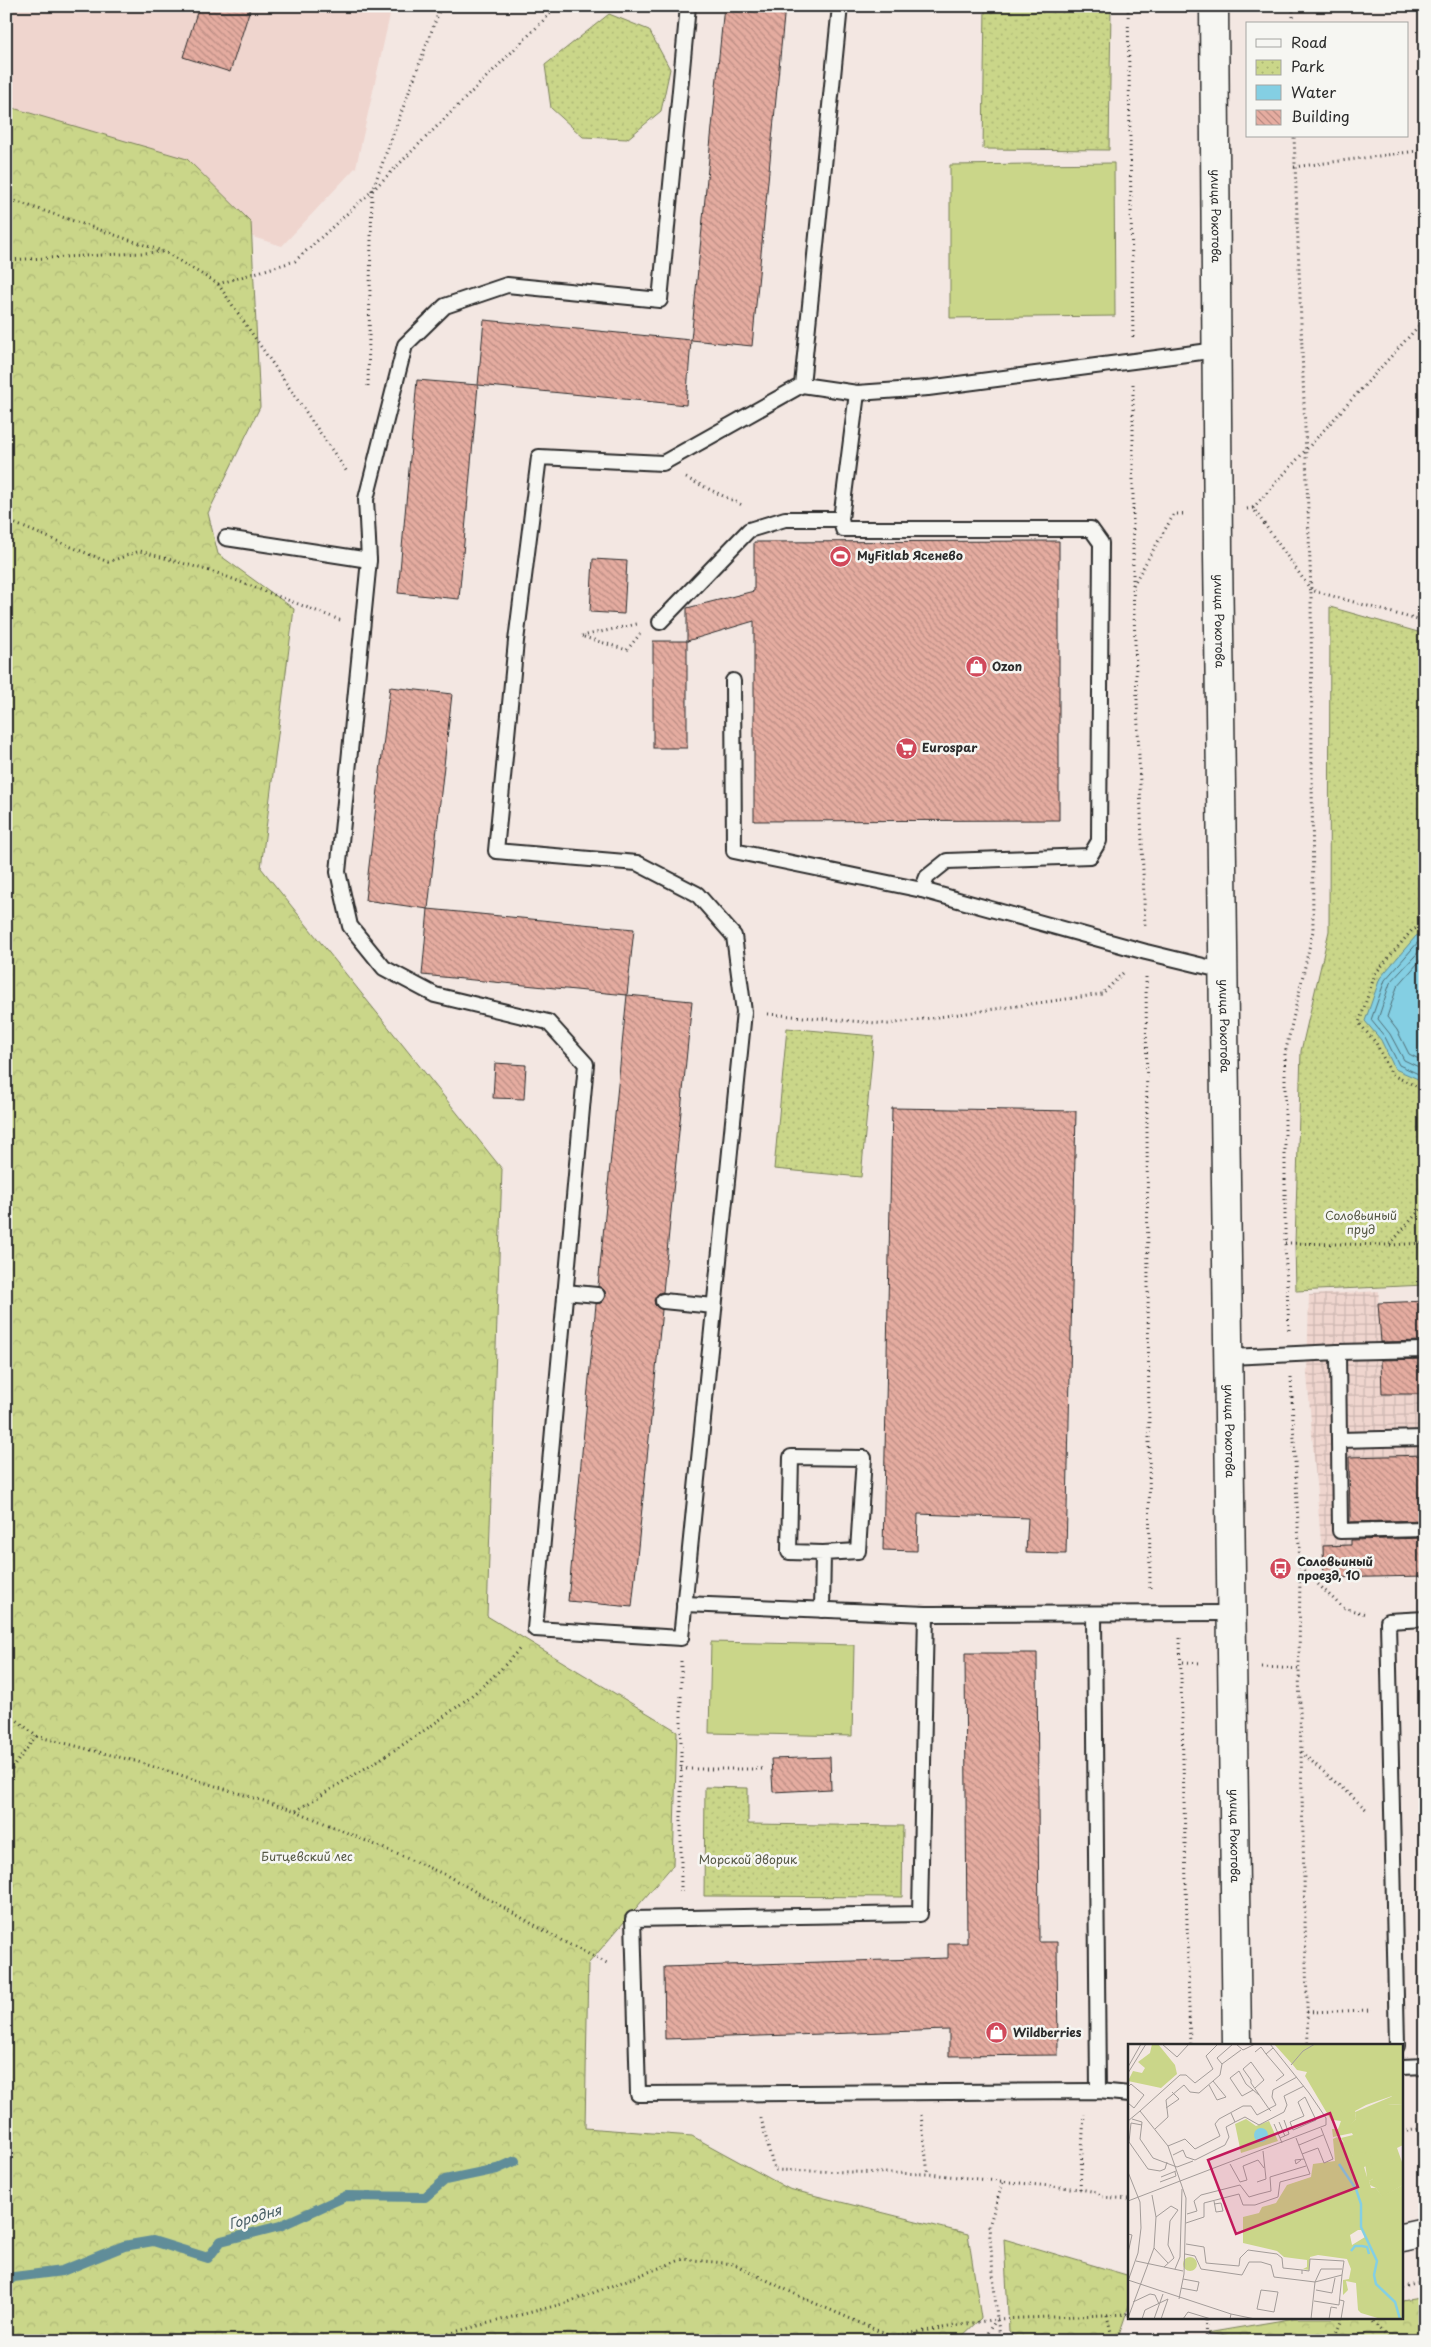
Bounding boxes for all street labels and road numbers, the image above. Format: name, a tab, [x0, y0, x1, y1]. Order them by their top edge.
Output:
street label: улица Рокотова	[1207, 169, 1226, 263]
street label: улица Рокотова	[1210, 574, 1229, 668]
street label: улица Рокотова	[1215, 979, 1235, 1073]
street label: улица Рокотова	[1221, 1384, 1240, 1478]
street label: улица Рокотова	[1226, 1789, 1245, 1883]

